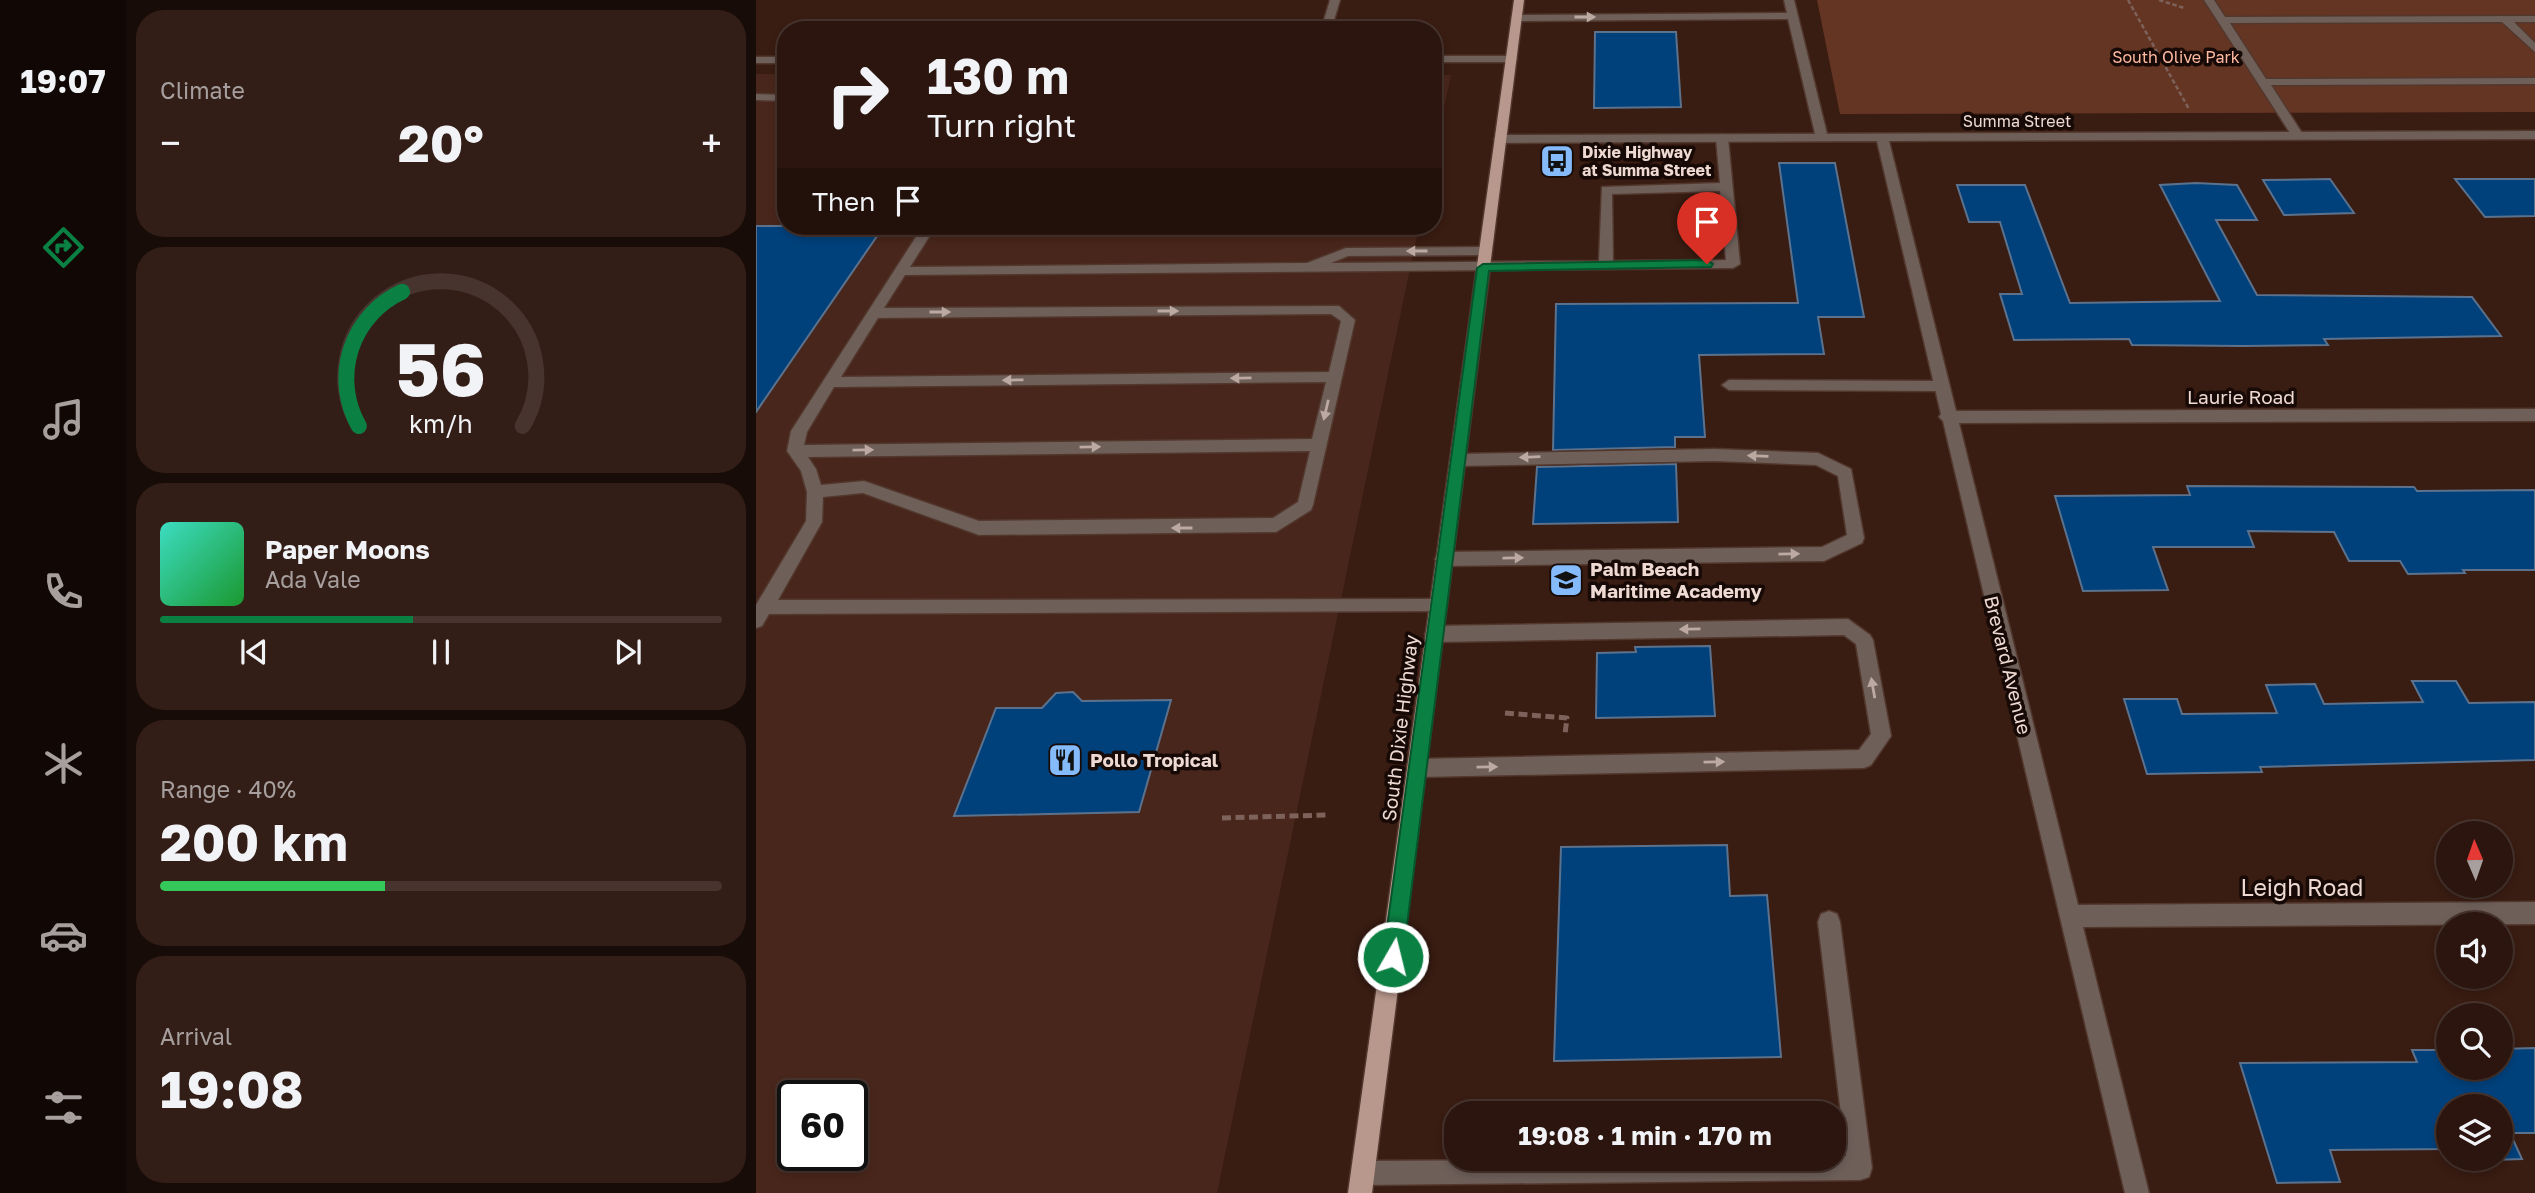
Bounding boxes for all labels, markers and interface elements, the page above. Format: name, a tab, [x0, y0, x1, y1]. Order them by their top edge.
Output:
one-way arrow	[1574, 11, 1596, 23]
text: 130 m	[927, 46, 1069, 105]
park label: South Olive Park	[2112, 47, 2240, 67]
icon: right	[812, 49, 903, 140]
text: 19:07	[20, 62, 106, 100]
text: Climate	[160, 76, 245, 104]
text: Turn right	[927, 106, 1076, 144]
text: 20°	[398, 111, 484, 173]
street label: Summa Street	[1963, 111, 2071, 131]
text: −	[160, 120, 181, 165]
text: +	[701, 120, 722, 165]
bus stop icon: Dixie Highway at Summa Street	[1538, 142, 1576, 180]
place label: Dixie Highway at Summa Street	[1582, 142, 1711, 180]
icon: arrive	[889, 182, 927, 220]
text: Then	[812, 186, 875, 217]
pin	[1677, 192, 1737, 264]
icon: arrive	[1688, 203, 1726, 241]
icon: directions	[39, 223, 88, 272]
one-way arrow	[1406, 245, 1428, 257]
one-way arrow	[1157, 305, 1179, 316]
one-way arrow	[930, 306, 952, 318]
text: 56	[396, 325, 486, 412]
one-way arrow	[1229, 372, 1251, 383]
one-way arrow	[1002, 374, 1024, 386]
street label: Laurie Road	[2187, 385, 2295, 408]
icon: music	[39, 395, 88, 444]
one-way arrow	[1320, 399, 1331, 421]
text: km/h	[409, 408, 473, 439]
one-way arrow	[1080, 441, 1102, 453]
one-way arrow	[852, 444, 874, 456]
one-way arrow	[1519, 451, 1541, 463]
one-way arrow	[1747, 451, 1769, 462]
one-way arrow	[1170, 522, 1192, 534]
text: Paper Moons	[265, 534, 430, 565]
one-way arrow	[1778, 549, 1800, 560]
one-way arrow	[1502, 553, 1524, 564]
place label: Palm Beach Maritime Academy	[1590, 557, 1762, 602]
school or university icon: Palm Beach Maritime Academy	[1547, 561, 1585, 599]
text: Ada Vale	[265, 565, 361, 593]
icon: phone	[39, 567, 88, 616]
street label: Brevard Avenue	[1980, 593, 2037, 737]
one-way arrow	[1679, 623, 1701, 635]
icon: previous	[235, 633, 273, 671]
icon: pause	[422, 633, 460, 671]
icon: next	[609, 633, 647, 671]
street label: South Dixie Highway	[1377, 633, 1422, 822]
one-way arrow	[1867, 677, 1878, 699]
icon: climate	[39, 739, 88, 788]
restaurant icon: Pollo Tropical	[1046, 741, 1084, 779]
place label: Pollo Tropical	[1090, 748, 1218, 771]
one-way arrow	[1704, 756, 1726, 768]
one-way arrow	[1476, 761, 1498, 773]
text: Range · 40%	[160, 775, 296, 803]
text: 200 km	[160, 810, 348, 872]
north arrow	[2436, 821, 2513, 898]
map controls	[2436, 821, 2513, 1171]
street label: Leigh Road	[2241, 873, 2363, 901]
icon: car	[39, 911, 88, 960]
button: sound	[2436, 912, 2513, 989]
position arrow	[1356, 920, 1430, 994]
button: search	[2436, 1003, 2513, 1080]
text: Arrival	[160, 1022, 232, 1050]
text: 19:08	[160, 1057, 304, 1119]
speed limit sign: 60	[777, 1080, 868, 1171]
icon: filters	[39, 1083, 88, 1132]
button: layers	[2436, 1094, 2513, 1171]
text: 19:08 · 1 min · 170 m	[1518, 1120, 1772, 1151]

